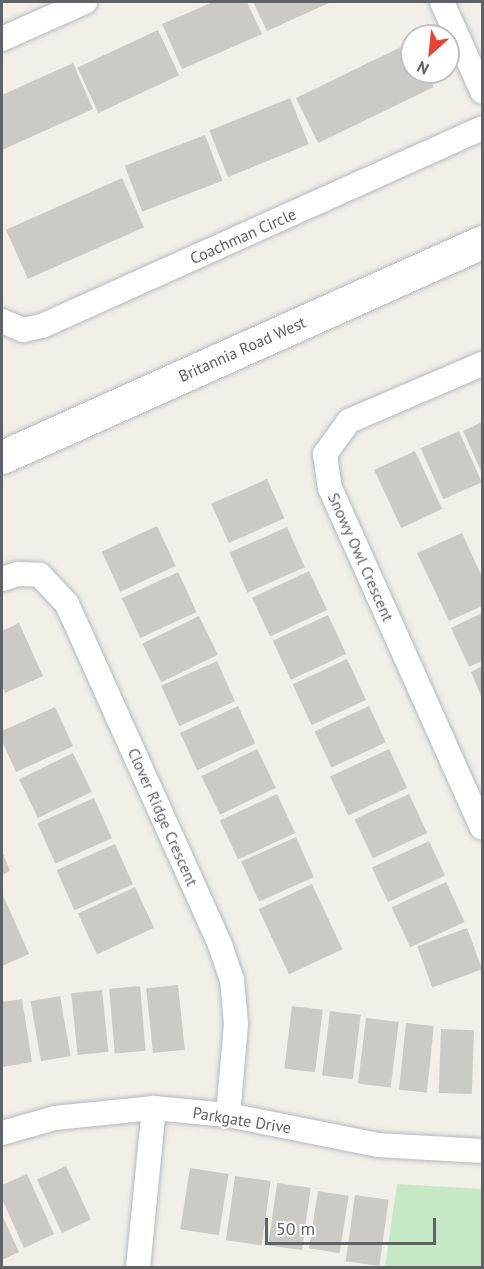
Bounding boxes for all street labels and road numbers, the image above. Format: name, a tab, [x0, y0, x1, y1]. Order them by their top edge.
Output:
street label: Coachman Circle	[187, 204, 299, 268]
street label: Britannia Road West	[175, 312, 309, 386]
street label: Snowy Owl Crescent	[324, 490, 398, 624]
street label: Clover Ridge Crescent	[124, 745, 202, 889]
street label: Parkgate Drive	[191, 1103, 293, 1137]

